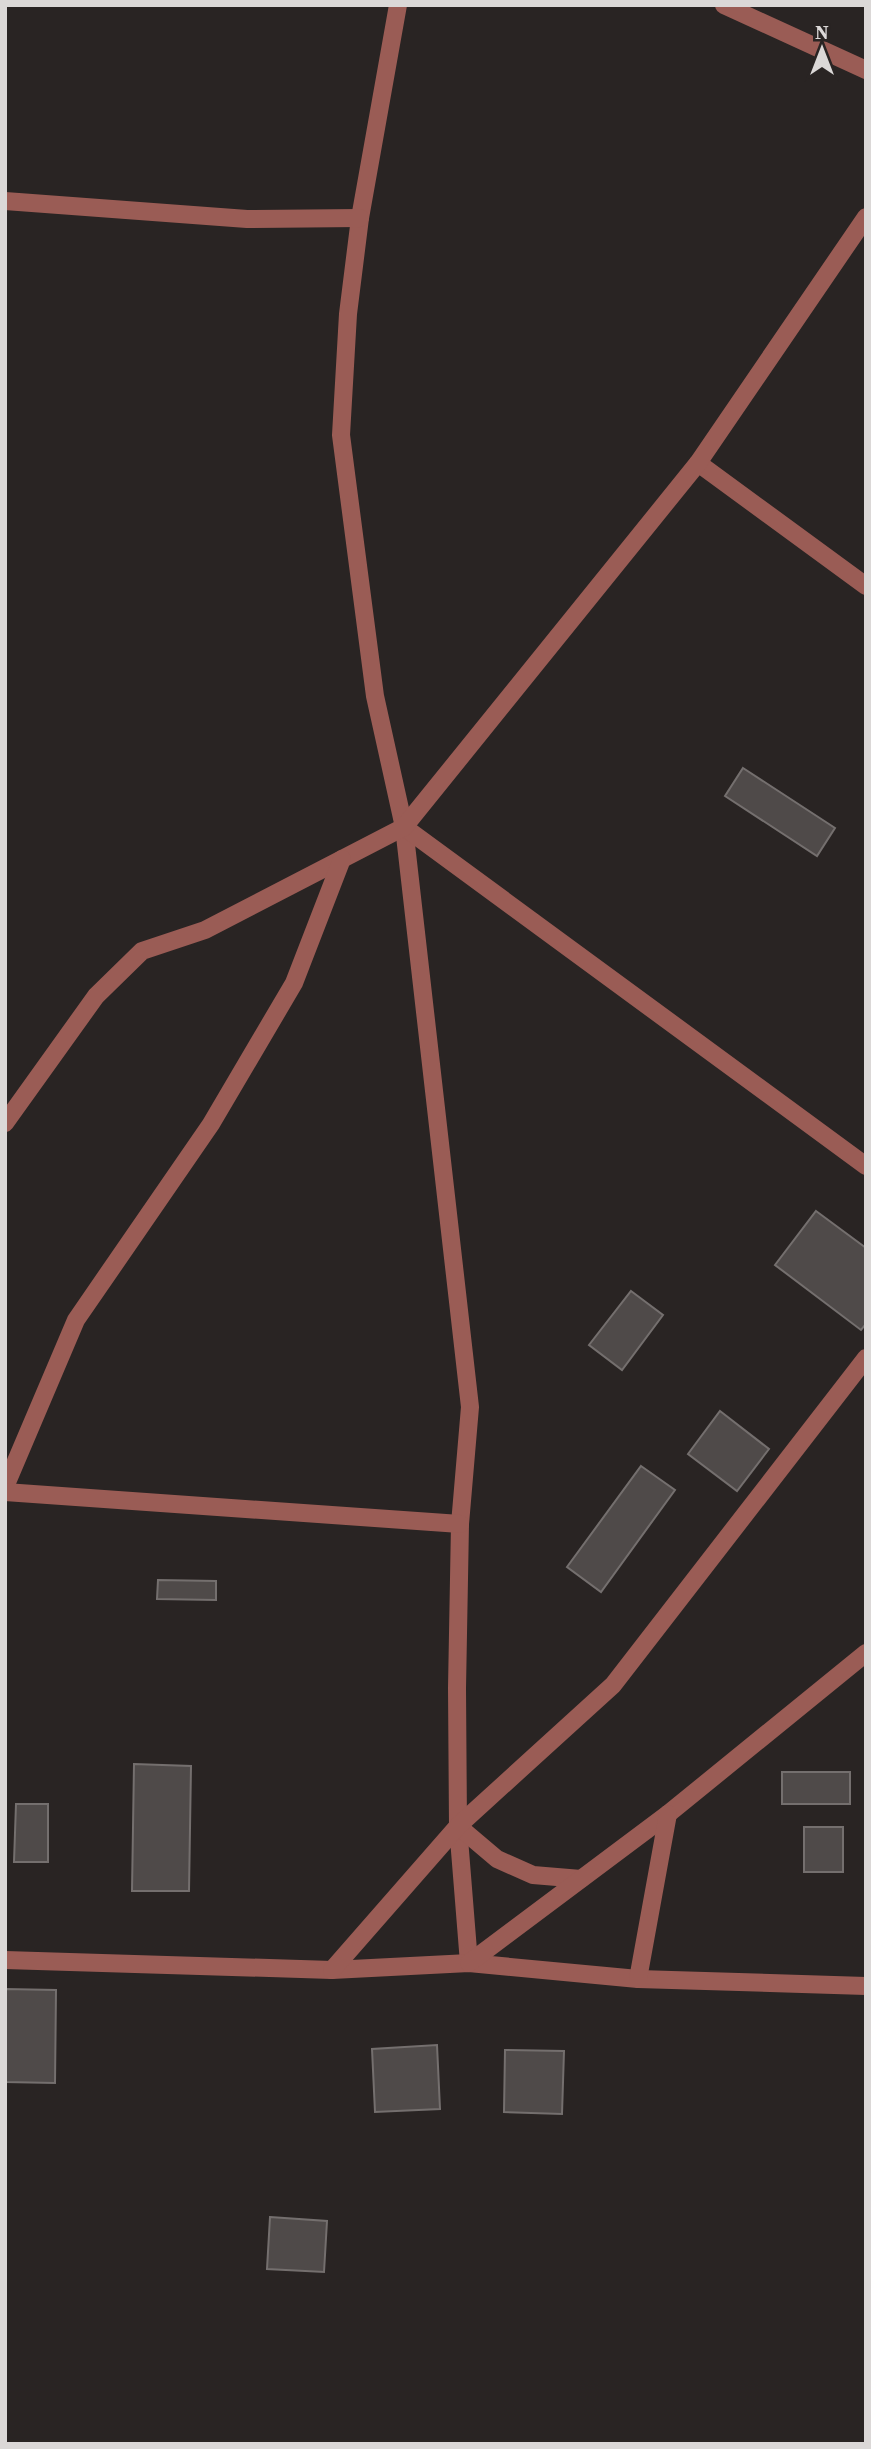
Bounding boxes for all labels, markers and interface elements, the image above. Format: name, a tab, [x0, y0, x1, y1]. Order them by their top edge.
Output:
north arrow	[787, 14, 857, 84]
text: N	[815, 19, 829, 45]

